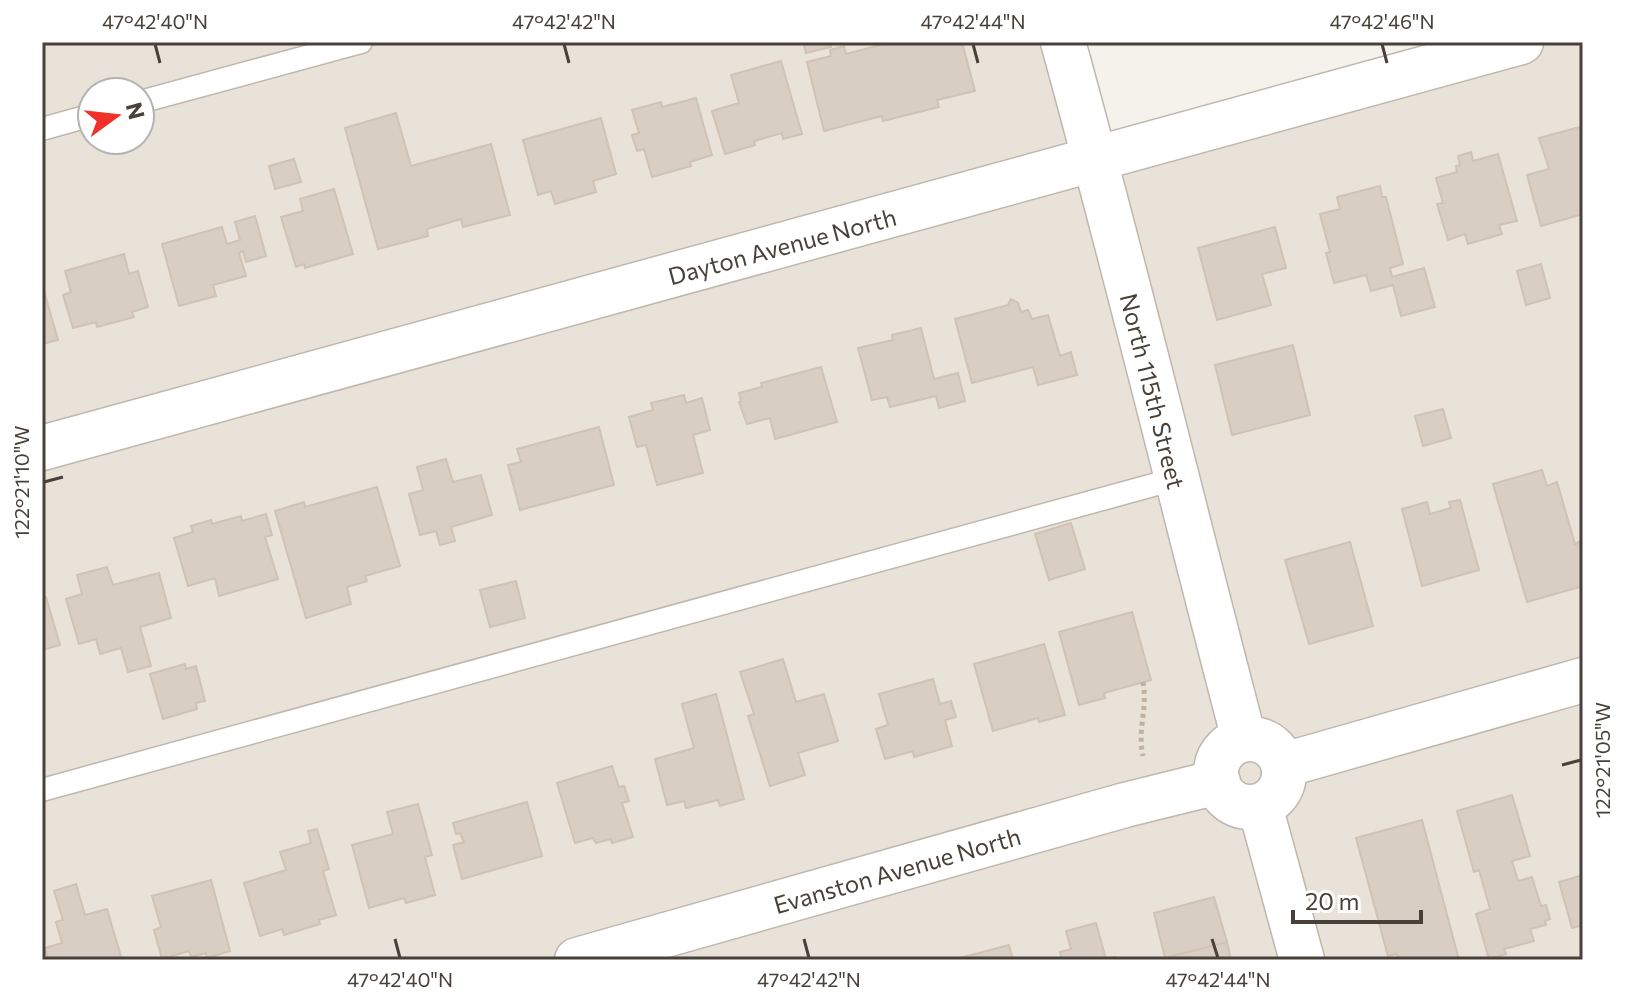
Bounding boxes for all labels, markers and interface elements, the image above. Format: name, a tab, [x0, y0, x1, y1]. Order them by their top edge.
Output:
text: 47°42'40"N	[102, 9, 208, 33]
text: 47°42'42"N	[512, 9, 616, 33]
text: 47°42'44"N	[920, 9, 1026, 33]
text: 47°42'46"N	[1329, 9, 1435, 33]
north arrow	[76, 76, 156, 156]
text: N	[121, 99, 151, 122]
street label: Dayton Avenue North	[665, 202, 899, 290]
street label: North 115th Street	[1115, 290, 1191, 492]
text: 122°21'10"W	[9, 425, 33, 539]
text: 122°21'05"W	[1590, 702, 1614, 818]
street label: Evanston Avenue North	[770, 821, 1024, 919]
scale bar	[1293, 874, 1421, 924]
text: 20 m	[1305, 886, 1359, 915]
text: 47°42'40"N	[347, 967, 453, 991]
text: 47°42'42"N	[757, 967, 861, 991]
text: 47°42'44"N	[1165, 967, 1271, 991]

